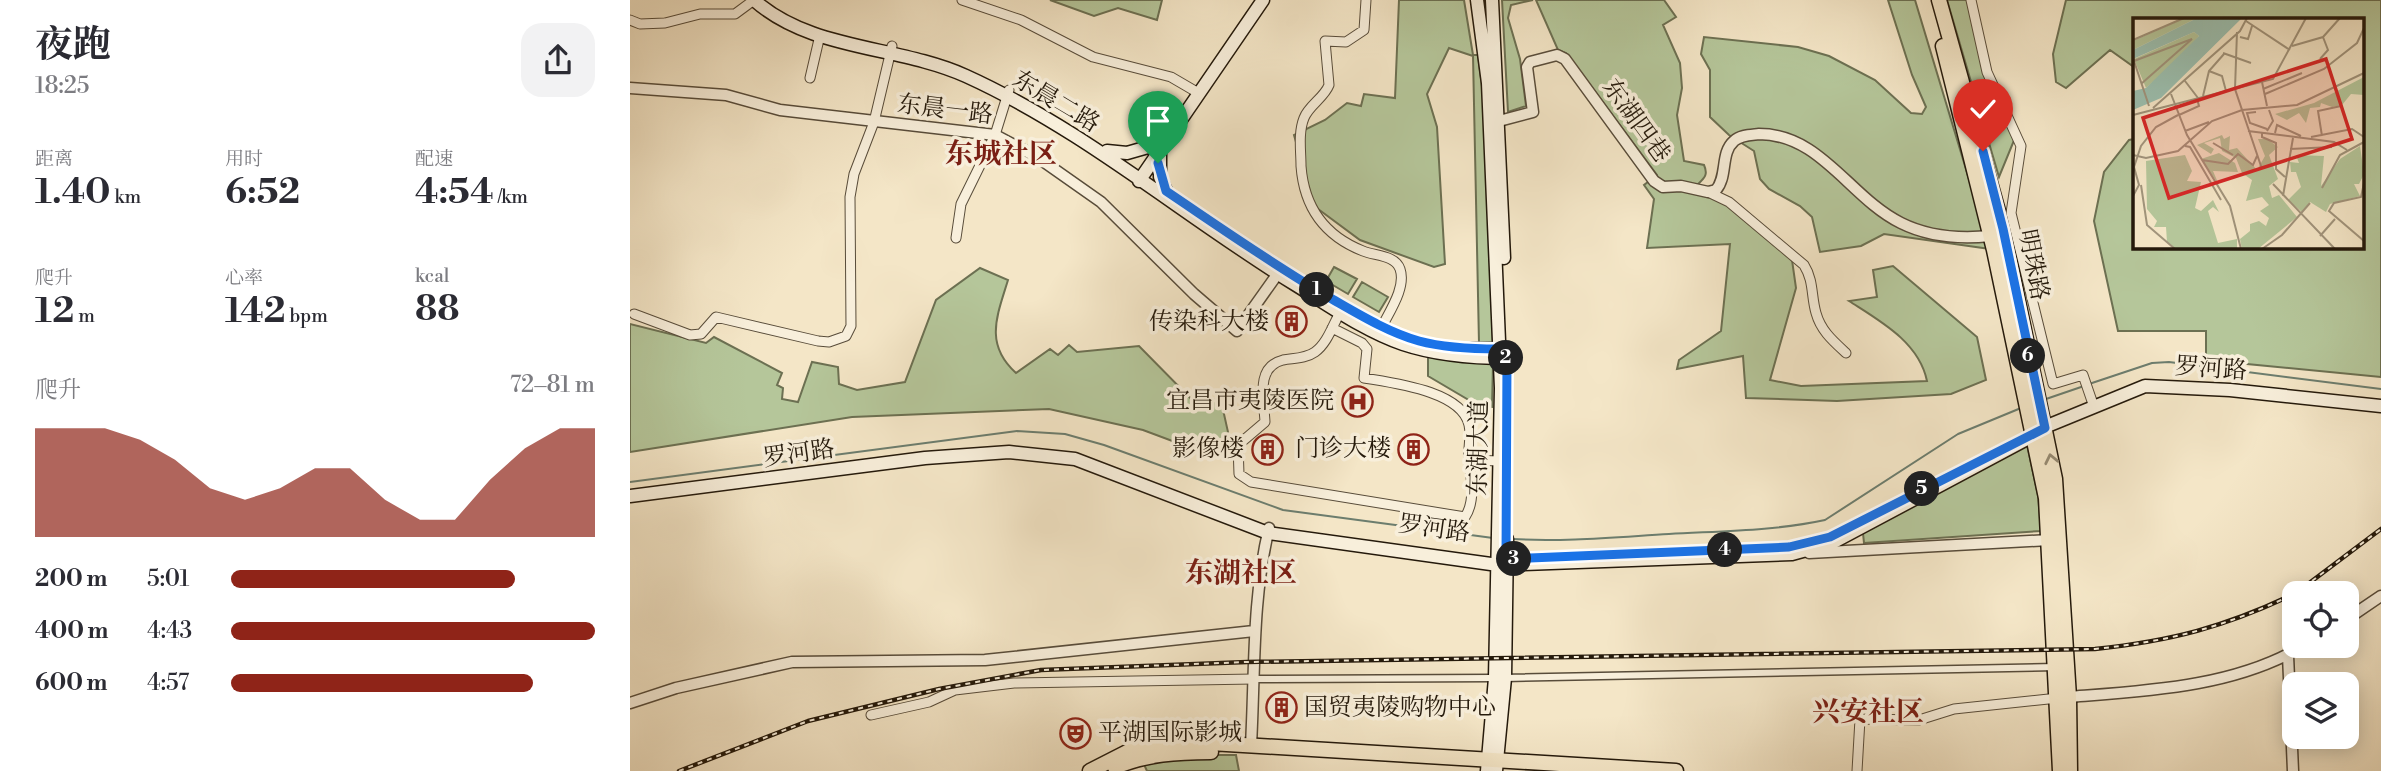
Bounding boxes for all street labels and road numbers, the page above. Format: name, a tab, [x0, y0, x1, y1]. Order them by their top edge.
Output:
street label: 东晨二路	[1007, 64, 1105, 140]
street label: 东湖四巷	[1596, 73, 1676, 169]
street label: 东晨一路	[896, 89, 994, 131]
street label: 明珠路	[2011, 227, 2055, 303]
street label: 罗河路	[2174, 352, 2248, 386]
street label: 东湖大道	[1463, 400, 1495, 496]
street label: 罗河路	[761, 434, 837, 474]
street label: 罗河路	[1396, 509, 1472, 549]

